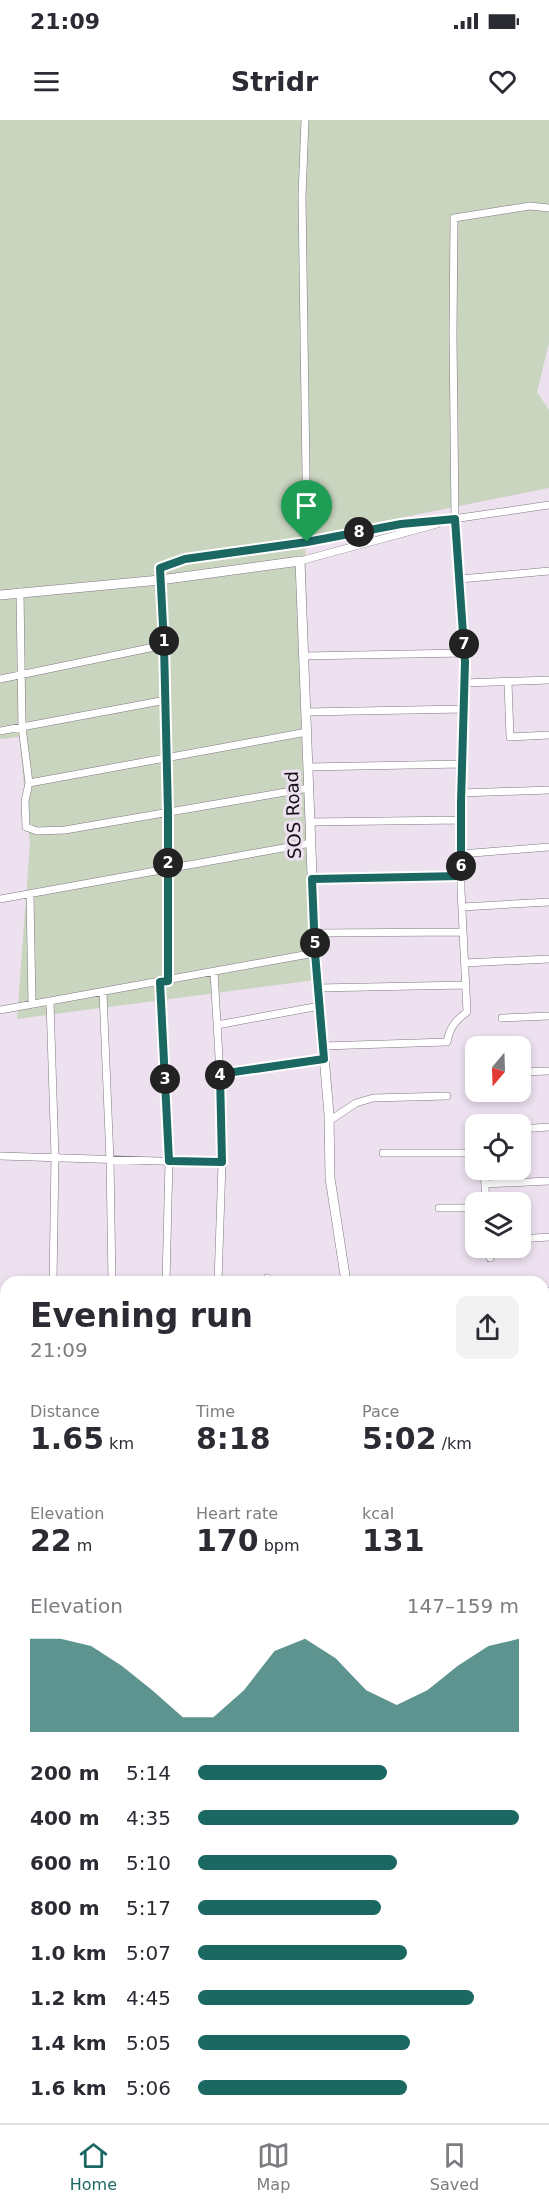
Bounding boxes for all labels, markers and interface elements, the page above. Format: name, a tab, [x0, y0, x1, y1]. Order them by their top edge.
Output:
text: 21:09	[30, 9, 100, 34]
icon: menu	[30, 65, 63, 98]
icon: heart	[486, 65, 519, 98]
text: Stridr	[231, 66, 318, 97]
pin	[281, 480, 332, 542]
icon: arrive	[290, 489, 323, 522]
pin: 8	[344, 517, 374, 547]
text: 8	[353, 522, 365, 541]
pin: 1	[149, 626, 179, 656]
pin: 7	[449, 629, 479, 659]
text: 1	[158, 631, 170, 650]
text: 7	[458, 634, 470, 653]
street label: SOS Road	[281, 771, 305, 859]
pin: 2	[153, 848, 183, 878]
pin: 6	[446, 851, 476, 881]
text: 2	[162, 853, 174, 872]
text: 6	[455, 856, 467, 875]
pin: 5	[300, 928, 330, 958]
text: 5	[309, 933, 321, 952]
north arrow	[465, 1036, 531, 1102]
map controls	[465, 1036, 531, 1258]
pin: 4	[205, 1060, 235, 1090]
pin: 3	[150, 1064, 180, 1094]
text: 4	[214, 1065, 226, 1084]
text: 3	[159, 1069, 171, 1088]
button: locate	[465, 1114, 531, 1180]
button: layers	[465, 1192, 531, 1258]
text: Evening run	[30, 1296, 253, 1335]
button: share	[456, 1296, 519, 1359]
text: 21:09	[30, 1338, 88, 1362]
text: Distance	[30, 1402, 100, 1421]
text: Time	[196, 1402, 235, 1421]
text: Pace	[362, 1402, 399, 1421]
text: 1.65	[30, 1421, 104, 1456]
text: 8:18	[196, 1421, 271, 1456]
text: 5:02	[362, 1421, 437, 1456]
text: km	[104, 1434, 134, 1453]
text: /km	[437, 1434, 472, 1453]
text: Elevation	[30, 1504, 104, 1523]
text: Heart rate	[196, 1504, 278, 1523]
text: kcal	[362, 1504, 394, 1523]
text: 22	[30, 1523, 72, 1558]
text: 170	[196, 1523, 259, 1558]
text: 131	[362, 1523, 425, 1558]
text: m	[72, 1536, 92, 1555]
text: bpm	[259, 1536, 300, 1555]
text: Elevation	[30, 1594, 123, 1618]
text: 147–159 m	[407, 1594, 519, 1618]
text: 200 m	[30, 1761, 100, 1785]
text: 5:14	[126, 1761, 171, 1785]
text: 400 m	[30, 1806, 100, 1830]
text: 4:35	[126, 1806, 171, 1830]
text: 600 m	[30, 1851, 100, 1875]
text: 5:10	[126, 1851, 171, 1875]
text: 800 m	[30, 1896, 100, 1920]
text: 5:17	[126, 1896, 171, 1920]
text: 1.0 km	[30, 1941, 107, 1965]
text: 5:07	[126, 1941, 171, 1965]
text: 1.2 km	[30, 1986, 107, 2010]
text: 4:45	[126, 1986, 171, 2010]
text: 1.4 km	[30, 2031, 107, 2055]
text: 5:05	[126, 2031, 171, 2055]
text: 1.6 km	[30, 2076, 107, 2100]
text: 5:06	[126, 2076, 171, 2100]
tab: Home	[70, 2139, 117, 2194]
tab: Map	[257, 2139, 290, 2194]
tab: Saved	[430, 2139, 479, 2194]

